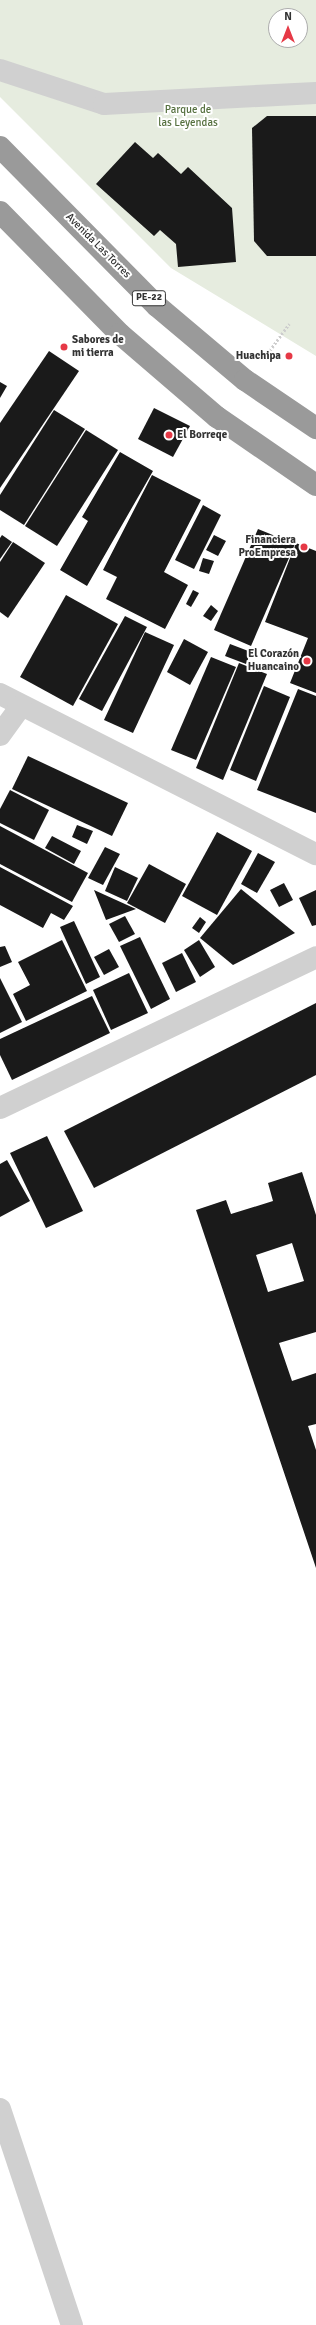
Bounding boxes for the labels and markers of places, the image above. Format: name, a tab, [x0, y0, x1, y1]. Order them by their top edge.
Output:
place label: Sabores de mi tierra	[72, 334, 124, 360]
marker: Sabores de mi tierra	[59, 342, 69, 352]
place label: Huachipa	[236, 349, 281, 363]
marker: Huachipa	[284, 351, 294, 361]
place label: El Borreqe	[177, 428, 227, 442]
marker: El Borreqe	[164, 430, 174, 440]
place label: Financiera ProEmpresa	[238, 534, 296, 560]
marker: Financiera ProEmpresa	[299, 542, 309, 552]
place label: El Corazón Huancaino	[248, 648, 299, 674]
marker: El Corazón Huancaino	[302, 656, 312, 666]

